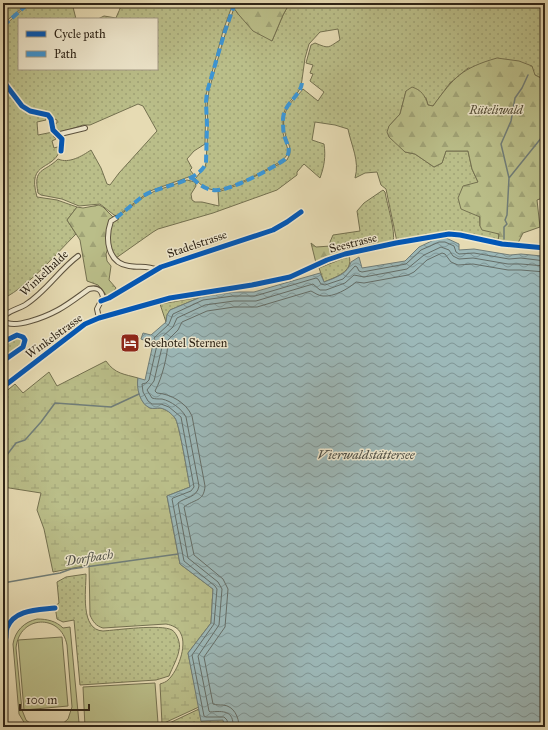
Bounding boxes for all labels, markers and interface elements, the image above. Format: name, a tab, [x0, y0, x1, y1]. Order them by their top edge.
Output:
legend	[18, 18, 158, 70]
text: Cycle path	[54, 27, 106, 41]
text: Path	[54, 47, 77, 61]
park label: Rüteliwald	[468, 103, 524, 117]
street label: Stadelstrasse	[165, 227, 229, 261]
street label: Seestrasse	[328, 230, 378, 256]
street label: Winkelhalde	[17, 247, 71, 299]
street label: Winkelstrasse	[23, 311, 85, 361]
hotel icon: Seehotel Sternen	[119, 332, 141, 354]
place label: Seehotel Sternen	[144, 336, 228, 350]
water label: Vierwaldstättersee	[317, 447, 416, 463]
water label: Dorfbach	[64, 546, 115, 570]
scale bar	[20, 686, 89, 712]
text: 100 m	[26, 693, 57, 707]

